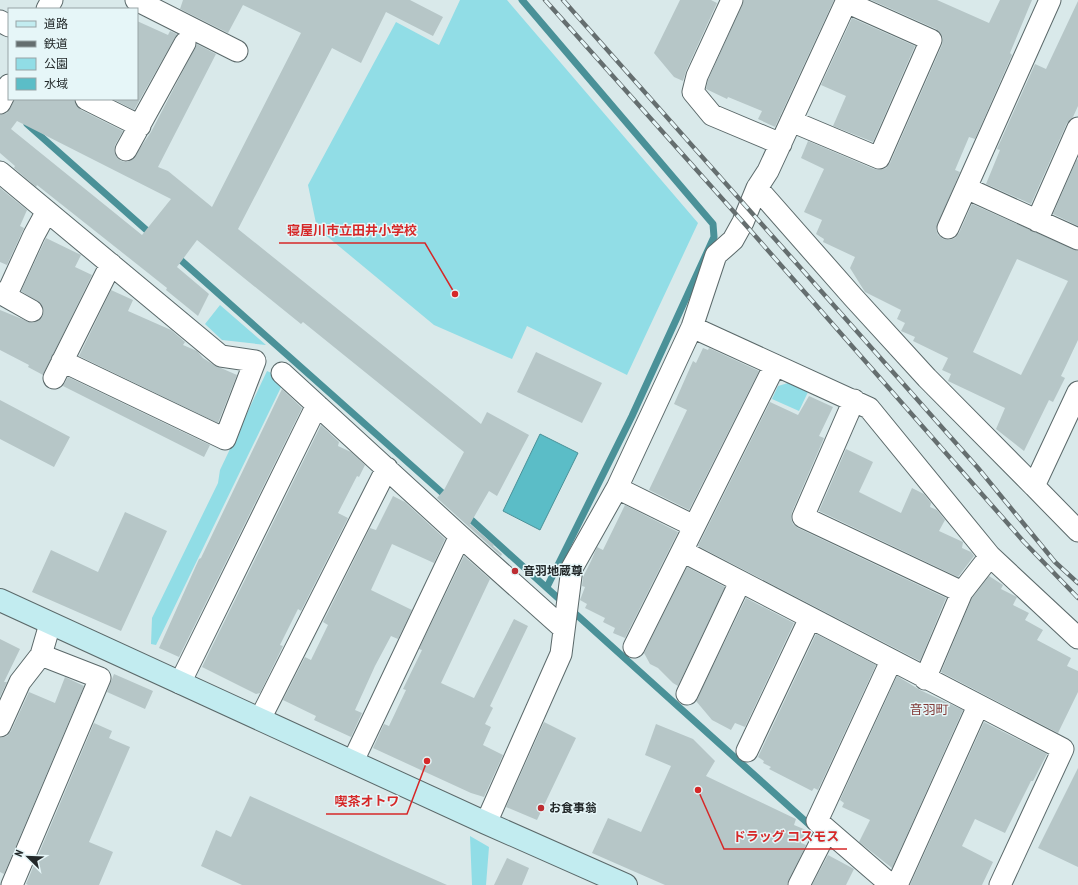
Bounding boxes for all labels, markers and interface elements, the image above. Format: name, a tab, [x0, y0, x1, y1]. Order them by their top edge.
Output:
legend	[8, 8, 138, 100]
text: 道路	[44, 16, 68, 31]
text: 鉄道	[44, 36, 68, 51]
text: 公園	[44, 56, 68, 71]
text: 水域	[44, 76, 68, 91]
callout: 寝屋川市立田井小学校	[279, 218, 425, 243]
text: 寝屋川市立田井小学校	[287, 222, 417, 239]
place label: 音羽地蔵尊	[523, 563, 583, 578]
marker: 音羽地蔵尊	[510, 566, 520, 576]
district label: 音羽町	[909, 701, 949, 718]
callout: 喫茶オトワ	[326, 789, 407, 814]
text: 喫茶オトワ	[334, 793, 400, 810]
place label: お食事翁	[549, 800, 597, 815]
marker: お食事翁	[536, 803, 546, 813]
callout: ドラッグ コスモス	[724, 824, 847, 849]
text: ドラッグ コスモス	[733, 828, 839, 845]
north arrow	[8, 837, 48, 877]
text: N	[11, 848, 26, 859]

